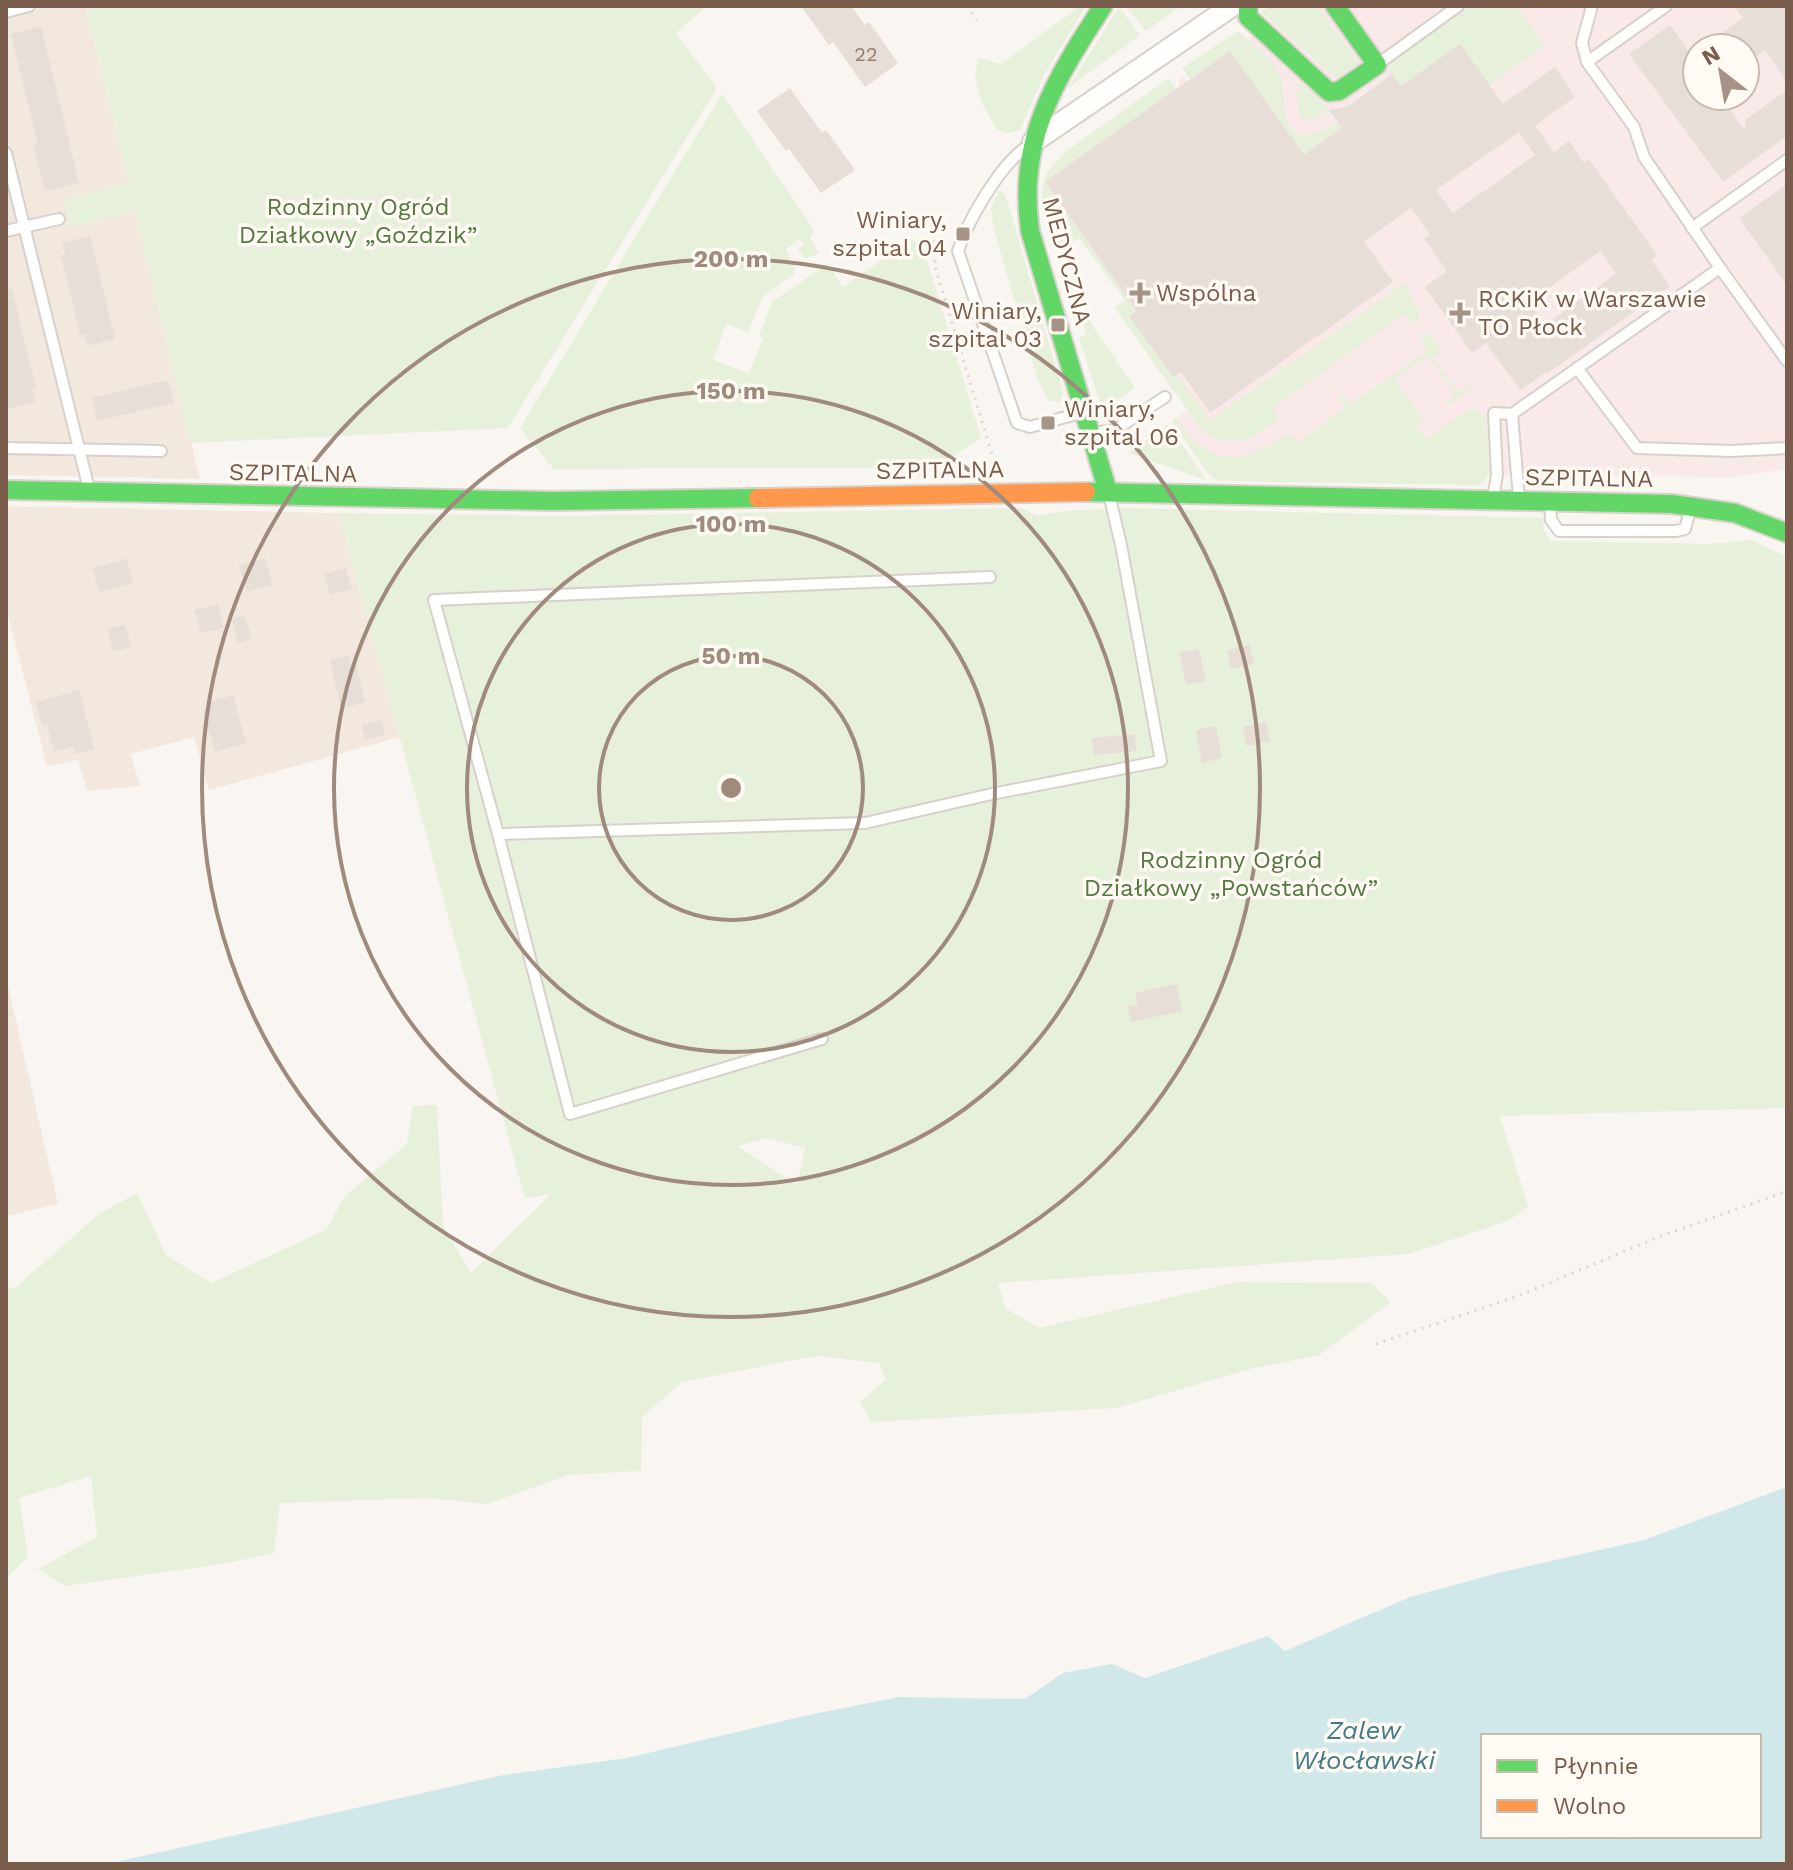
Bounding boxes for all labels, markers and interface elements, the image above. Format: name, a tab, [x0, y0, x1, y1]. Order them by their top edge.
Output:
north arrow	[1681, 32, 1761, 112]
text: N	[1698, 40, 1724, 70]
house number: 22	[854, 42, 878, 66]
park label: Rodzinny Ogród Działkowy „Goździk”	[239, 193, 477, 249]
street label: MEDYCZNA	[1037, 194, 1098, 328]
place label: Winiary, szpital 04	[832, 206, 947, 262]
marker: Winiary, szpital 04	[954, 225, 972, 243]
text: 200 m	[694, 245, 768, 273]
place label: Wspólna	[1156, 279, 1256, 307]
marker: Wspólna	[1131, 284, 1149, 302]
place label: RCKiK w Warszawie TO Płock	[1478, 285, 1707, 341]
place label: Winiary, szpital 03	[928, 297, 1042, 353]
marker: RCKiK w Warszawie TO Płock	[1449, 302, 1471, 324]
marker: Winiary, szpital 03	[1049, 316, 1067, 334]
text: 150 m	[696, 377, 766, 405]
place label: Winiary, szpital 06	[1064, 395, 1179, 451]
marker: Winiary, szpital 06	[1039, 414, 1057, 432]
street label: SZPITALNA	[876, 455, 1005, 485]
street label: SZPITALNA	[229, 458, 358, 488]
street label: SZPITALNA	[1525, 463, 1654, 493]
text: 100 m	[696, 510, 766, 538]
text: 50 m	[702, 642, 760, 670]
centre of rings	[717, 774, 745, 802]
park label: Rodzinny Ogród Działkowy „Powstańców”	[1084, 846, 1378, 902]
water label: Zalew Włocławski	[1293, 1715, 1437, 1775]
legend	[1481, 1734, 1761, 1838]
text: Płynnie	[1553, 1752, 1639, 1780]
text: Wolno	[1553, 1792, 1626, 1820]

